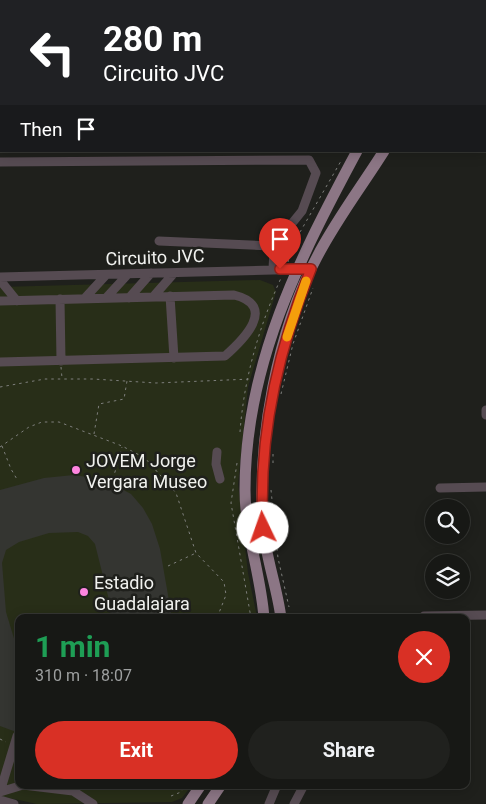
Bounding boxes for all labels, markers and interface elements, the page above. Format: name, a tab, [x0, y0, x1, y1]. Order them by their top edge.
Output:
text: 280 m	[103, 19, 202, 60]
icon: left	[20, 20, 85, 85]
text: Circuito JVC	[103, 61, 224, 86]
icon: arrive	[72, 115, 100, 143]
text: Then	[20, 118, 62, 141]
pin	[259, 218, 301, 269]
icon: arrive	[266, 225, 294, 253]
street label: Circuito JVC	[105, 245, 205, 269]
place label: JOVEM Jorge Vergara Museo	[86, 450, 207, 492]
marker: JOVEM Jorge Vergara Museo	[70, 464, 82, 476]
map controls	[425, 499, 470, 599]
button: search	[425, 499, 470, 544]
position arrow	[236, 501, 288, 553]
button: layers	[425, 554, 470, 599]
place label: Estadio Guadalajara	[94, 572, 190, 614]
marker: Estadio Guadalajara	[78, 586, 90, 598]
text: 1 min	[35, 629, 110, 664]
button: close	[398, 631, 450, 683]
text: 310 m · 18:07	[35, 666, 132, 685]
button: Exit	[35, 721, 238, 779]
button: Share	[248, 721, 450, 779]

